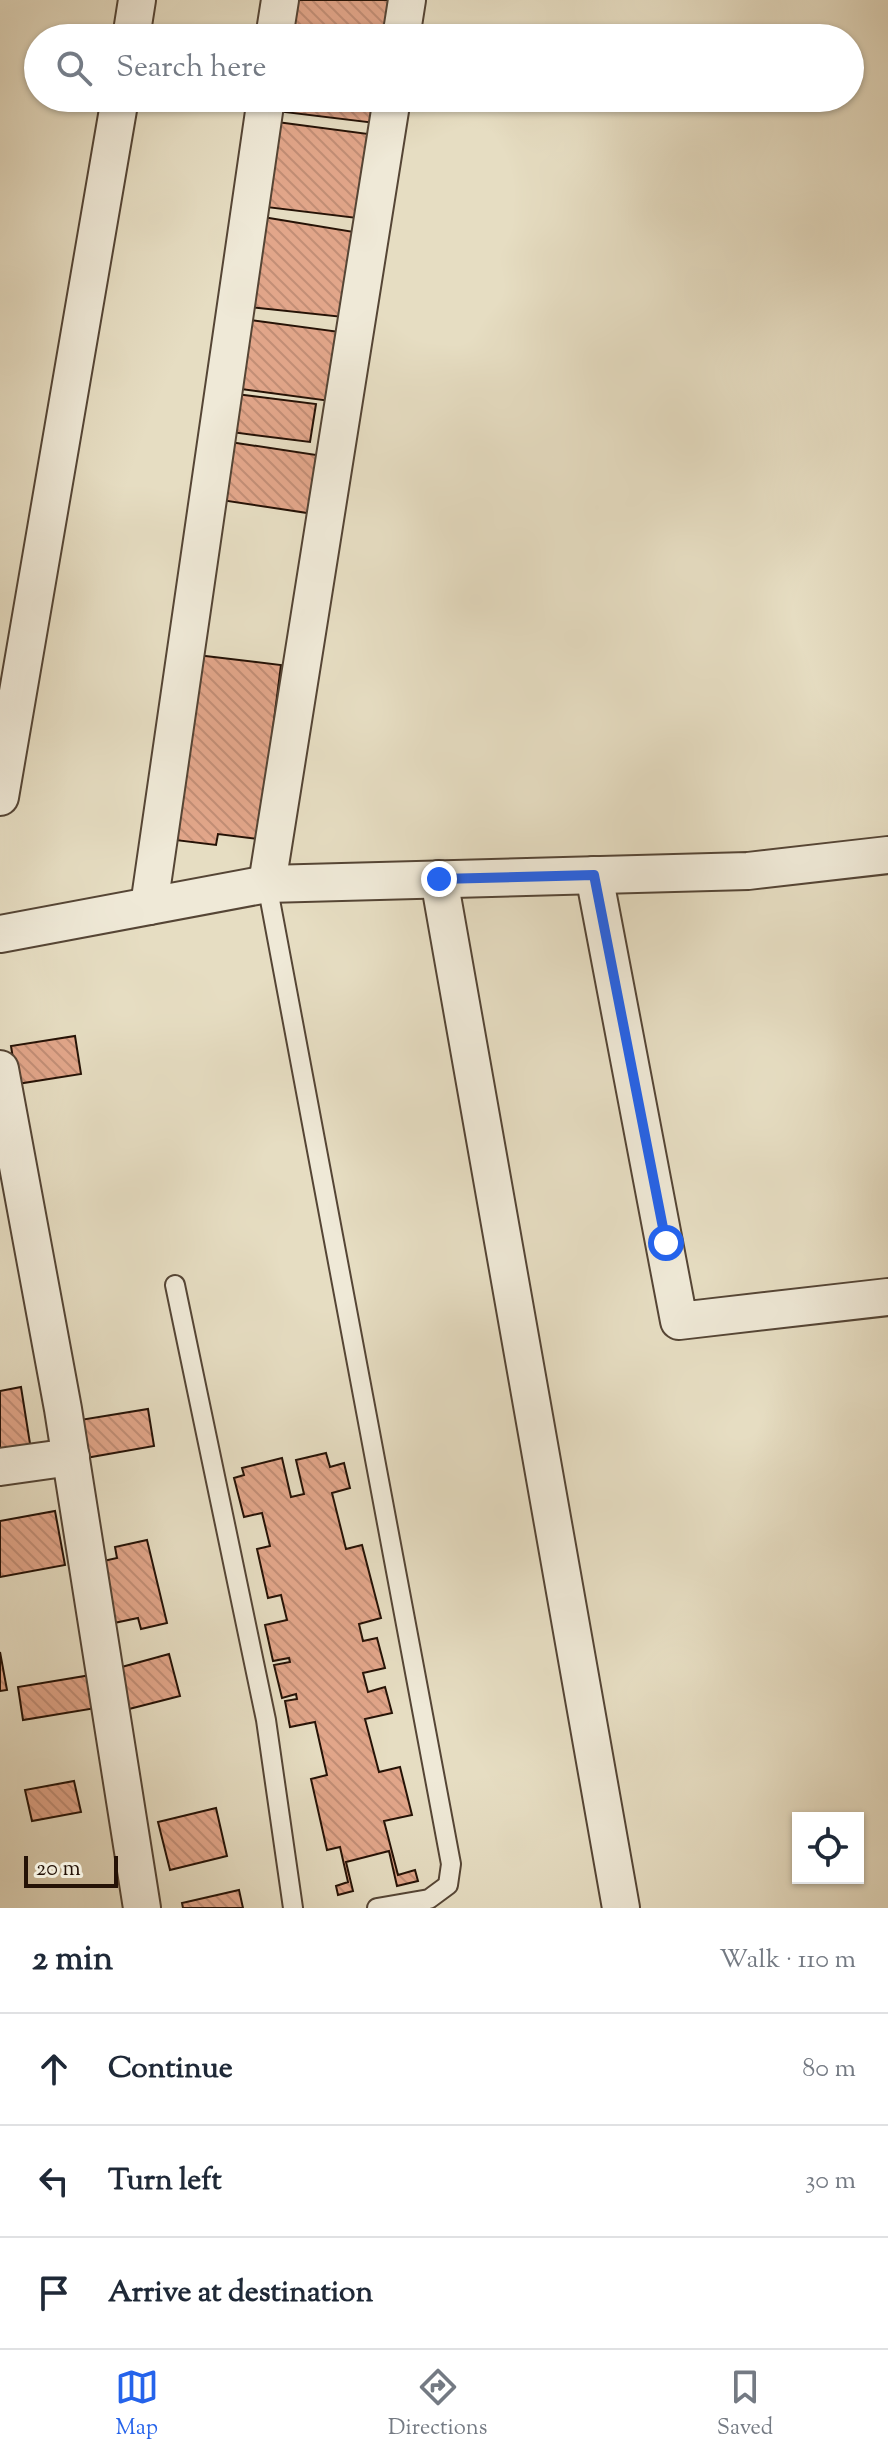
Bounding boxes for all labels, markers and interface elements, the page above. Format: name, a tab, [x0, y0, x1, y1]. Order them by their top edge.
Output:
search box	[24, 24, 864, 112]
icon: search	[52, 46, 96, 90]
text: Search here	[116, 47, 266, 90]
route end	[421, 861, 457, 897]
route start	[648, 1225, 684, 1261]
map controls	[792, 1812, 864, 1884]
button: locate	[792, 1812, 864, 1884]
scale bar	[24, 1852, 118, 1888]
text: 20 m	[36, 1854, 81, 1886]
text: 2 min	[32, 1936, 113, 1985]
text: Walk · 110 m	[719, 1942, 856, 1979]
icon: ahead	[32, 2047, 76, 2091]
text: Continue	[108, 2048, 233, 2091]
text: 80 m	[802, 2051, 856, 2088]
icon: left	[32, 2159, 76, 2203]
text: Turn left	[108, 2160, 222, 2203]
text: 30 m	[805, 2163, 856, 2200]
icon: arrive	[32, 2271, 76, 2315]
text: Arrive at destination	[108, 2272, 373, 2315]
tab: Map	[115, 2365, 159, 2445]
tab: Directions	[388, 2365, 487, 2445]
tab: Saved	[717, 2365, 773, 2445]

